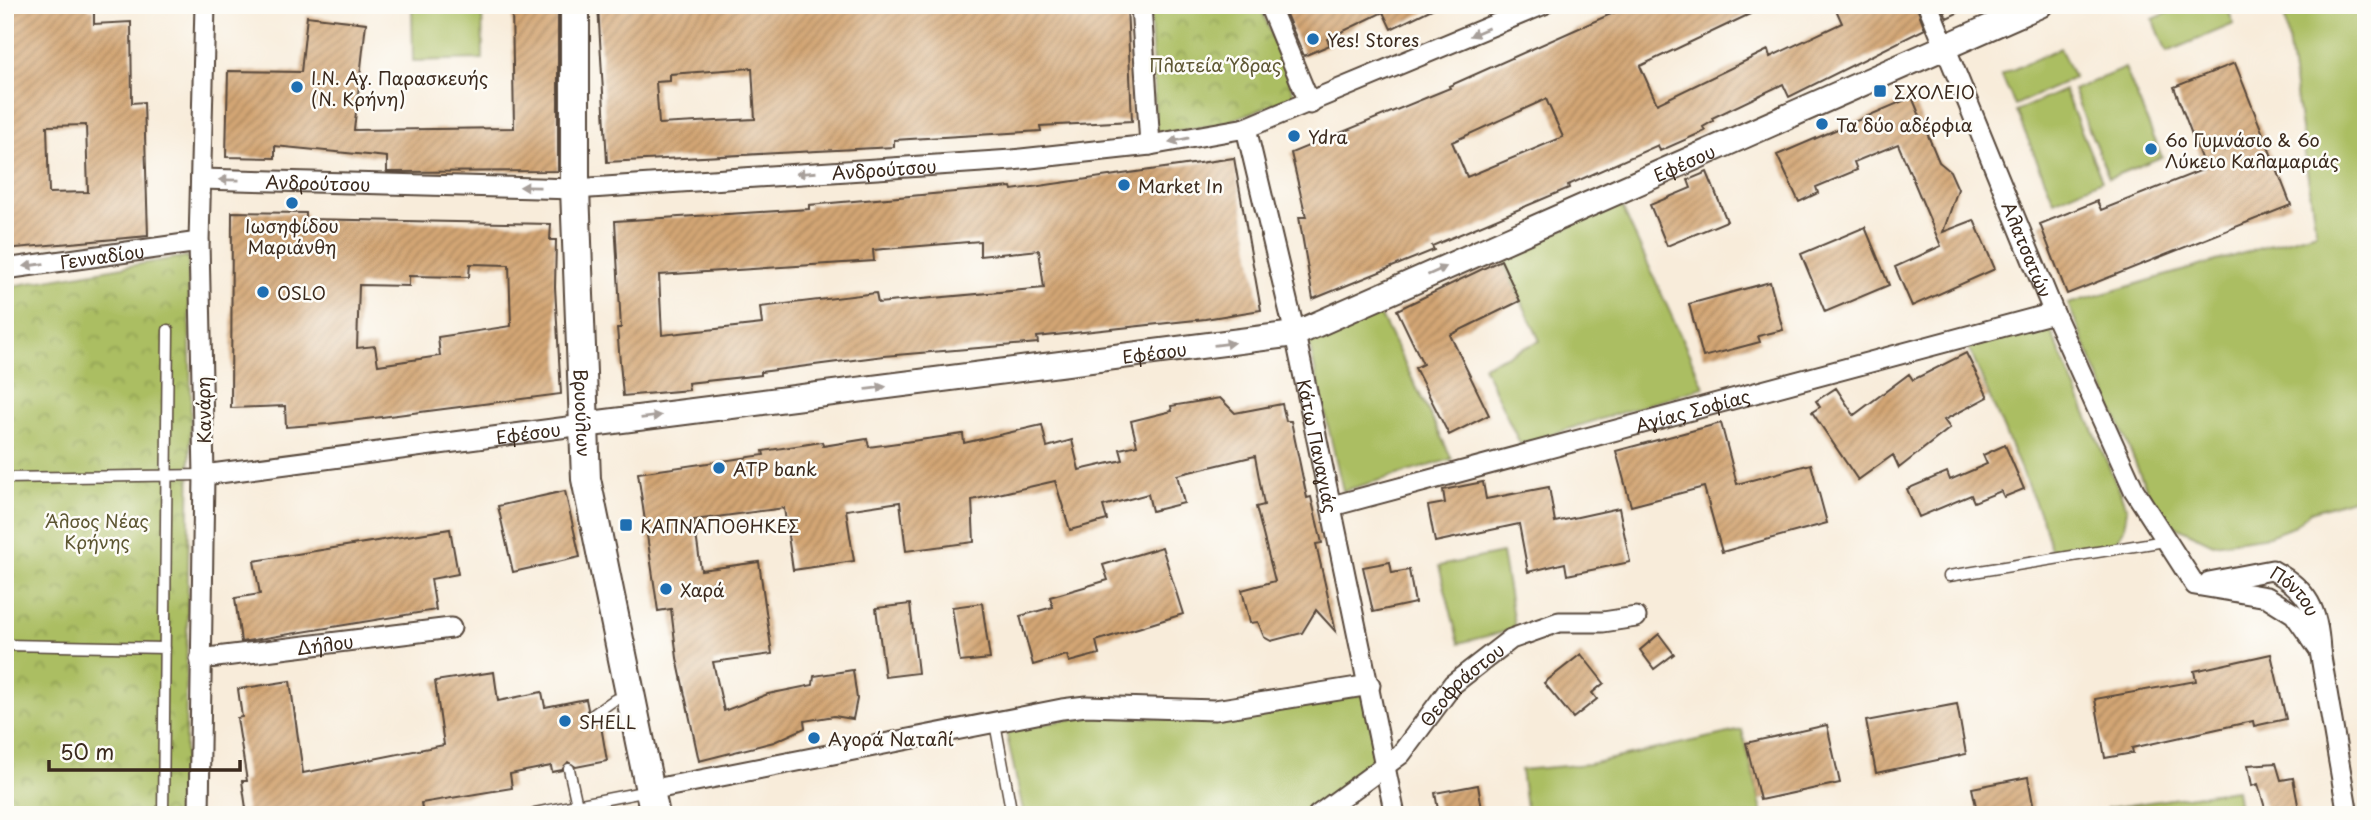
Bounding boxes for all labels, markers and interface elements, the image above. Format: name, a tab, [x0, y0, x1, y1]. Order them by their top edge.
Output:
place label: Yes! Stores	[1327, 26, 1419, 53]
one-way arrow	[1469, 26, 1489, 38]
marker: Yes! Stores	[1305, 31, 1321, 47]
park label: Πλατεία Ύδρας	[1149, 51, 1281, 78]
place label: Ι.Ν. Αγ. Παρασκευής (Ν. Κρήνη)	[311, 64, 488, 112]
place label: ΣΧΟΛΕΙΟ	[1894, 78, 1975, 105]
marker: Ι.Ν. Αγ. Παρασκευής (Ν. Κρήνη)	[289, 79, 305, 95]
marker: ΣΧΟΛΕΙΟ	[1872, 83, 1888, 99]
place label: Τα δύο αδέρφια	[1836, 111, 1973, 138]
marker: Τα δύο αδέρφια	[1814, 116, 1830, 132]
place label: Ydra	[1308, 123, 1348, 150]
place label: 6ο Γυμνάσιο & 6ο Λύκειο Καλαμαριάς	[2165, 126, 2339, 174]
marker: Ydra	[1286, 128, 1302, 144]
one-way arrow	[1167, 135, 1189, 146]
street label: Εφέσου	[1649, 137, 1719, 188]
marker: 6ο Γυμνάσιο & 6ο Λύκειο Καλαμαριάς	[2143, 141, 2159, 157]
street label: Ανδρούτσου	[831, 152, 937, 185]
street label: Ανδρούτσου	[265, 167, 371, 197]
one-way arrow	[794, 168, 816, 179]
place label: Market In	[1138, 172, 1223, 199]
one-way arrow	[218, 174, 240, 185]
marker: Market In	[1116, 177, 1132, 193]
one-way arrow	[518, 182, 540, 193]
marker: Ιωσηφίδου Μαριάνθη	[284, 195, 300, 211]
street label: Αλατσατών	[1996, 197, 2060, 301]
place label: Ιωσηφίδου Μαριάνθη	[245, 212, 339, 260]
street label: Γενναδίου	[58, 236, 146, 275]
one-way arrow	[23, 260, 45, 271]
one-way arrow	[1427, 265, 1447, 277]
place label: OSLO	[277, 279, 326, 306]
marker: OSLO	[255, 284, 271, 300]
street label: Εφέσου	[1120, 334, 1188, 369]
one-way arrow	[1213, 339, 1235, 350]
street label: Βρυούλων	[568, 368, 599, 458]
street label: Κανάρη	[189, 376, 217, 444]
street label: Κάτω Παναγιάς	[1291, 377, 1345, 515]
street label: Αγίας Σοφίας	[1632, 381, 1753, 438]
one-way arrow	[865, 383, 887, 394]
one-way arrow	[640, 411, 662, 422]
street label: Εφέσου	[494, 415, 562, 450]
place label: ATP bank	[733, 455, 817, 482]
marker: ATP bank	[711, 460, 727, 476]
park label: Άλσος Νέας Κρήνης	[45, 507, 149, 555]
place label: ΚΑΠΝΑΠΟΘΗΚΕΣ	[640, 512, 799, 539]
marker: ΚΑΠΝΑΠΟΘΗΚΕΣ	[618, 517, 634, 533]
street label: Πόντου	[2266, 559, 2327, 620]
place label: Χαρά	[680, 576, 725, 603]
marker: Χαρά	[658, 581, 674, 597]
street label: Δήλου	[295, 627, 355, 660]
street label: Θεοφράστου	[1413, 636, 1510, 732]
place label: SHELL	[579, 708, 636, 735]
marker: SHELL	[557, 713, 573, 729]
place label: Αγορά Ναταλί	[828, 725, 954, 752]
scale bar	[49, 729, 240, 773]
marker: Αγορά Ναταλί	[806, 730, 822, 746]
text: 50 m	[60, 735, 114, 767]

